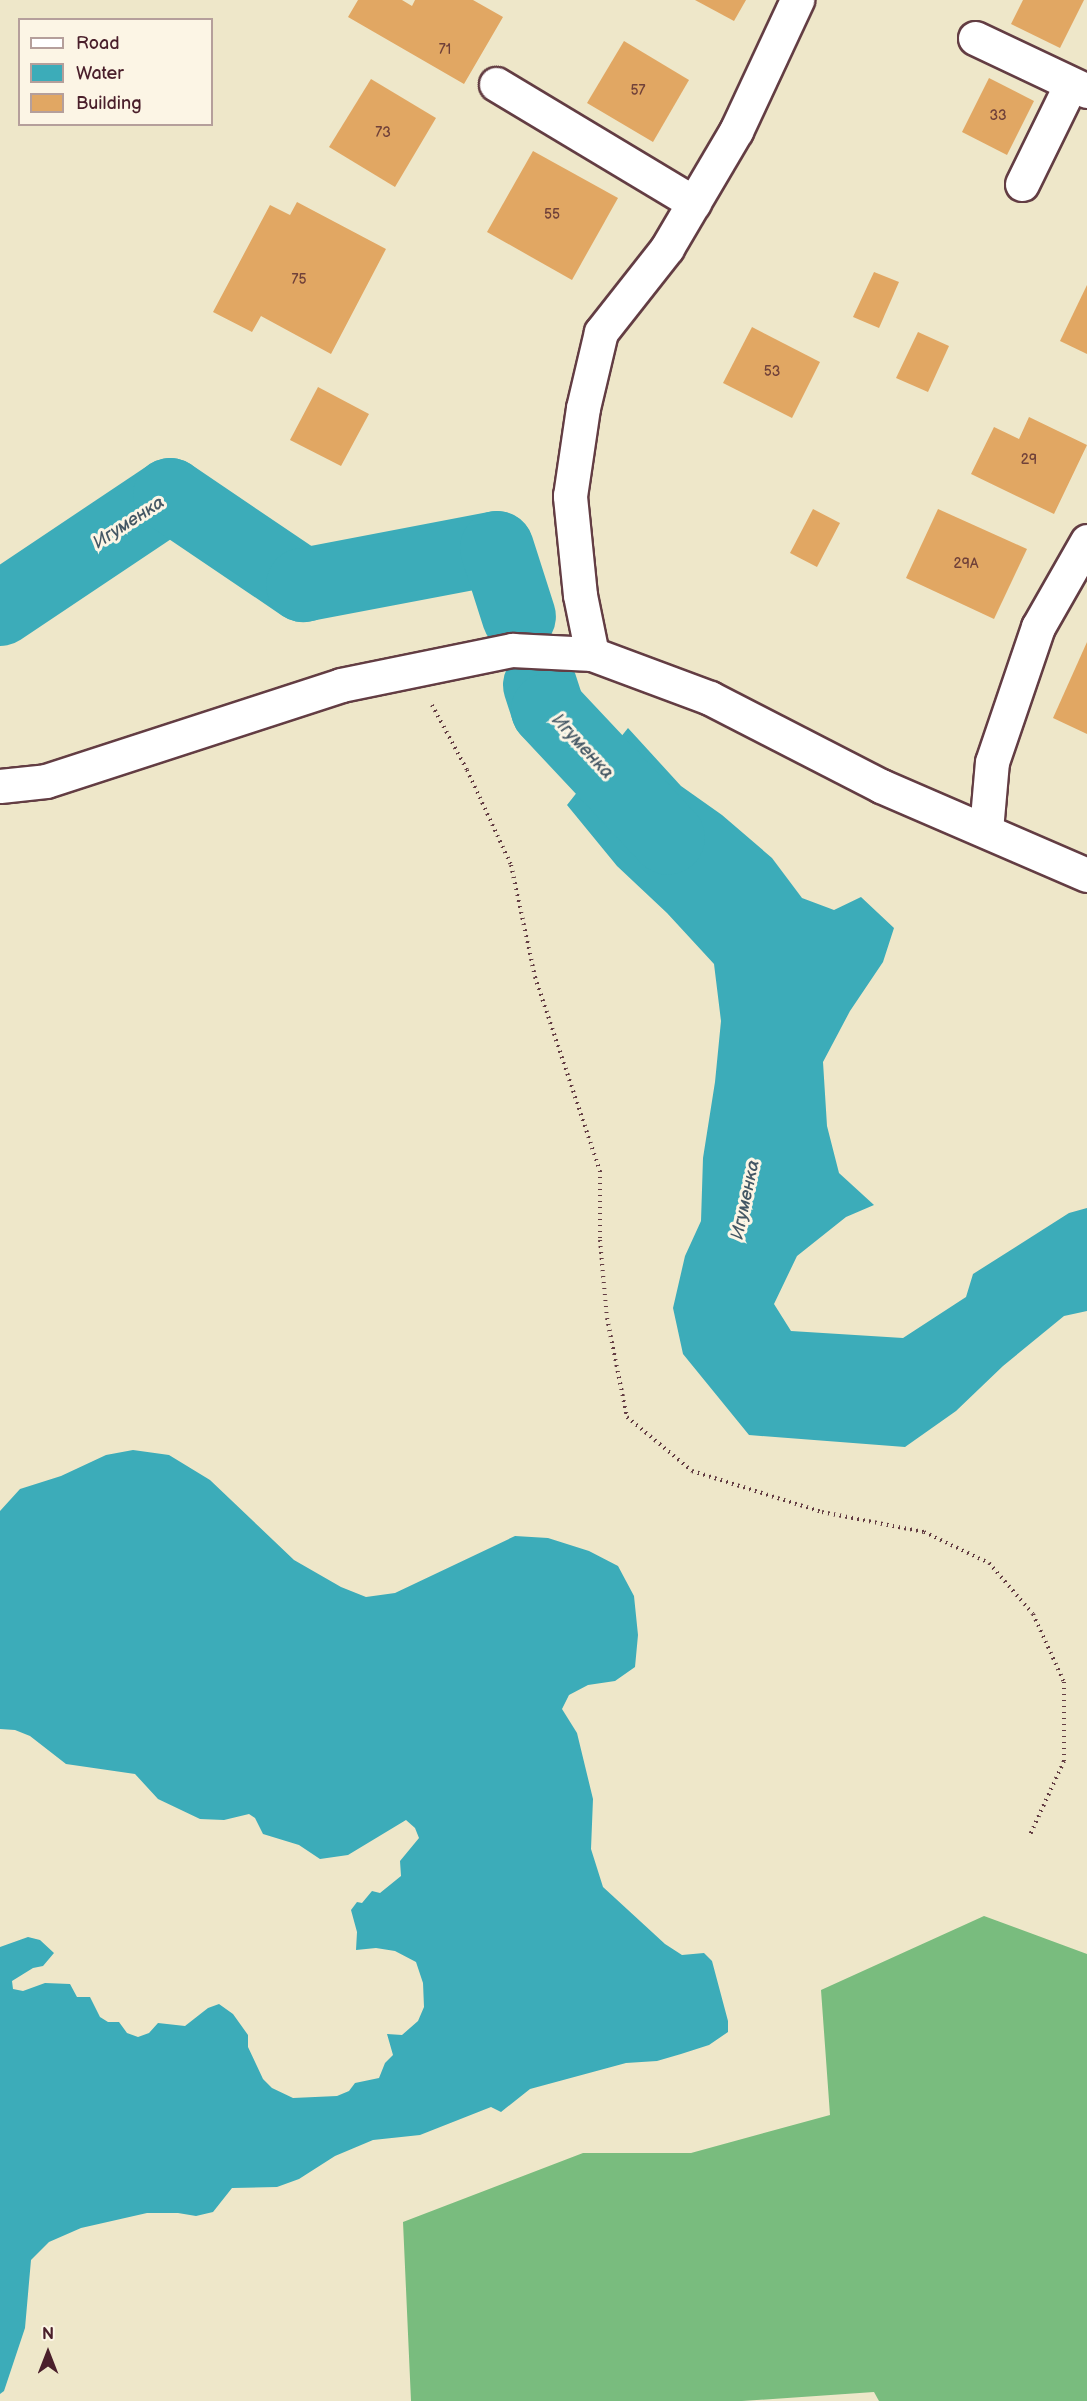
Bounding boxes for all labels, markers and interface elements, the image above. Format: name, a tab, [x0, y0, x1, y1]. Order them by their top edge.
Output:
legend	[18, 18, 213, 126]
text: Road	[76, 33, 120, 54]
house number: 71	[439, 42, 451, 58]
text: Water	[76, 63, 124, 84]
house number: 57	[631, 83, 645, 99]
text: Building	[76, 93, 142, 114]
house number: 33	[989, 108, 1007, 124]
house number: 73	[375, 125, 391, 141]
house number: 55	[544, 207, 560, 223]
house number: 75	[292, 272, 306, 288]
house number: 53	[764, 364, 780, 380]
house number: 29	[1021, 452, 1037, 468]
water label: Игуменка	[89, 492, 169, 554]
house number: 29А	[954, 556, 978, 572]
water label: Игуменка	[546, 710, 618, 784]
water label: Игуменка	[727, 1158, 765, 1242]
north arrow	[18, 2323, 78, 2383]
text: N	[42, 2325, 54, 2344]

